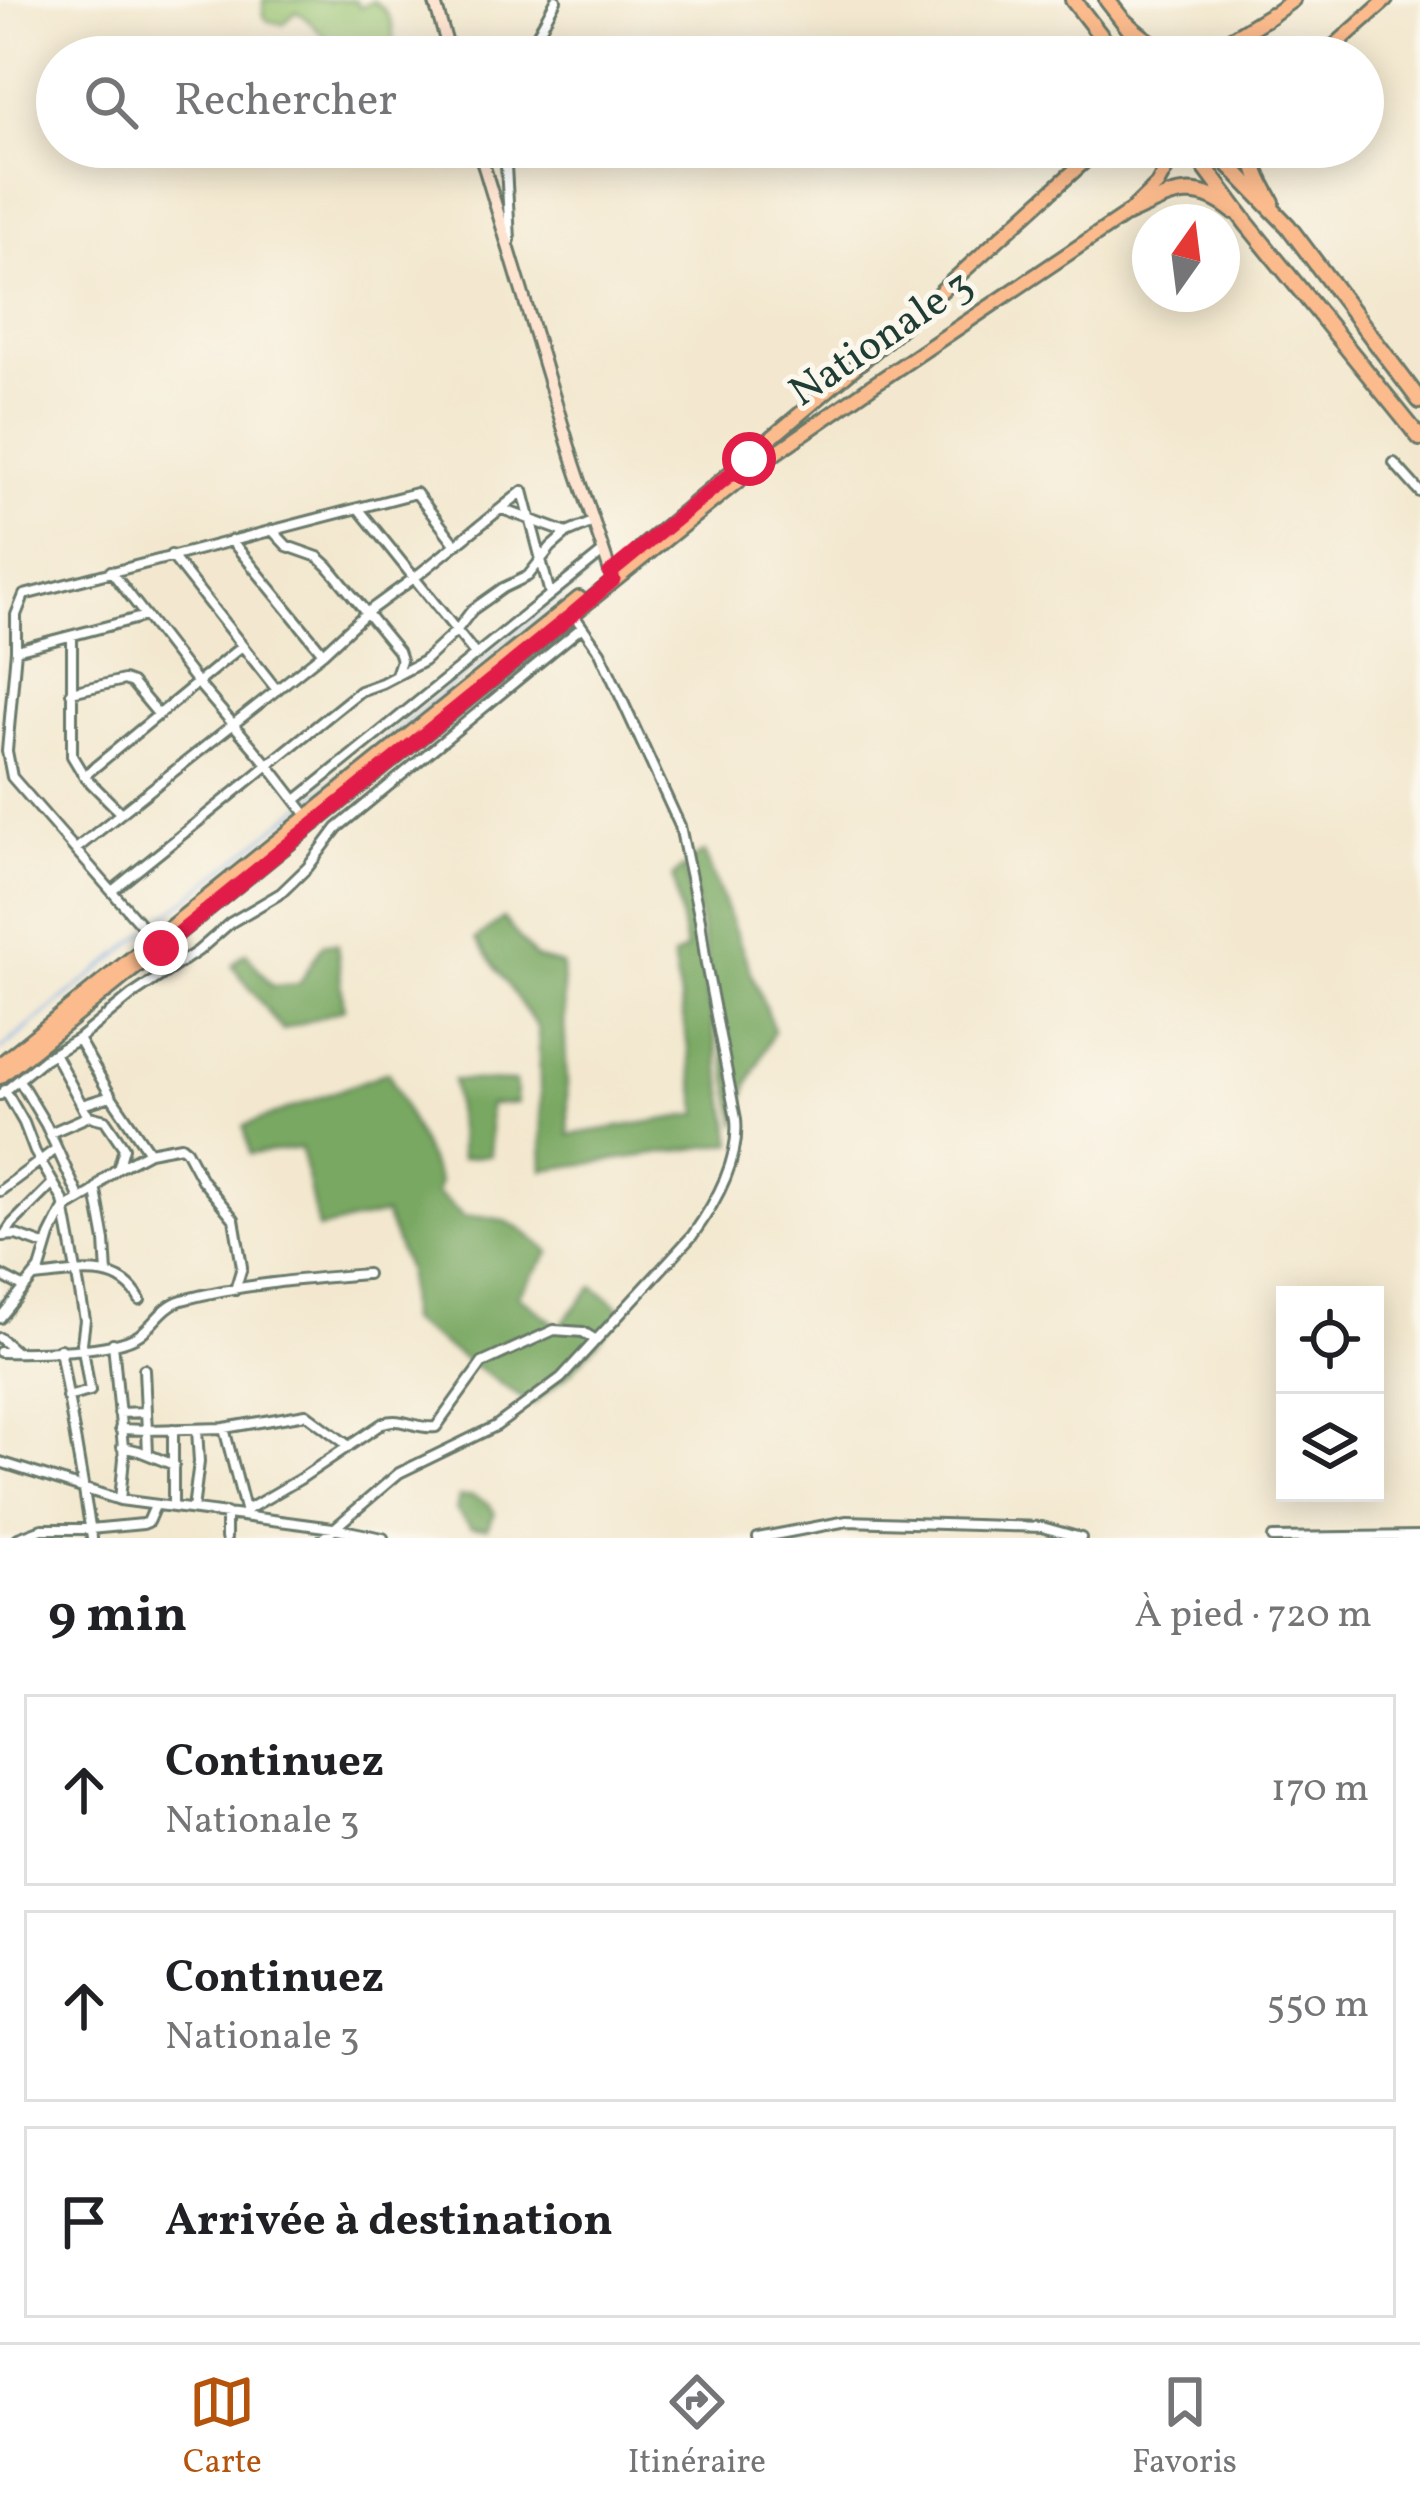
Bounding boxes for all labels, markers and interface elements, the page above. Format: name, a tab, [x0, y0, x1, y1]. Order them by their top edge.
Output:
search box	[36, 36, 1384, 168]
icon: search	[78, 69, 144, 135]
text: Rechercher	[174, 71, 397, 134]
north arrow	[1132, 204, 1240, 312]
street label: Nationale 3	[779, 257, 985, 423]
route start	[722, 432, 776, 486]
route end	[134, 921, 188, 975]
map controls	[1276, 1286, 1384, 1502]
button: locate	[1276, 1286, 1384, 1394]
button: layers	[1276, 1394, 1384, 1502]
text: 9 min	[48, 1581, 187, 1652]
text: À pied · 720 m	[1134, 1589, 1372, 1643]
text: Continuez	[165, 1732, 384, 1795]
icon: ahead	[51, 1757, 117, 1823]
text: 170 m	[1271, 1763, 1369, 1817]
text: Nationale 3	[165, 1795, 360, 1849]
text: Continuez	[165, 1948, 384, 2011]
icon: ahead	[51, 1973, 117, 2039]
text: 550 m	[1267, 1979, 1369, 2033]
text: Nationale 3	[165, 2011, 360, 2065]
icon: arrive	[51, 2189, 117, 2255]
text: Arrivée à destination	[165, 2191, 613, 2254]
tab: Carte	[183, 2369, 262, 2487]
tab: Itinéraire	[628, 2369, 766, 2487]
tab: Favoris	[1132, 2369, 1237, 2487]

